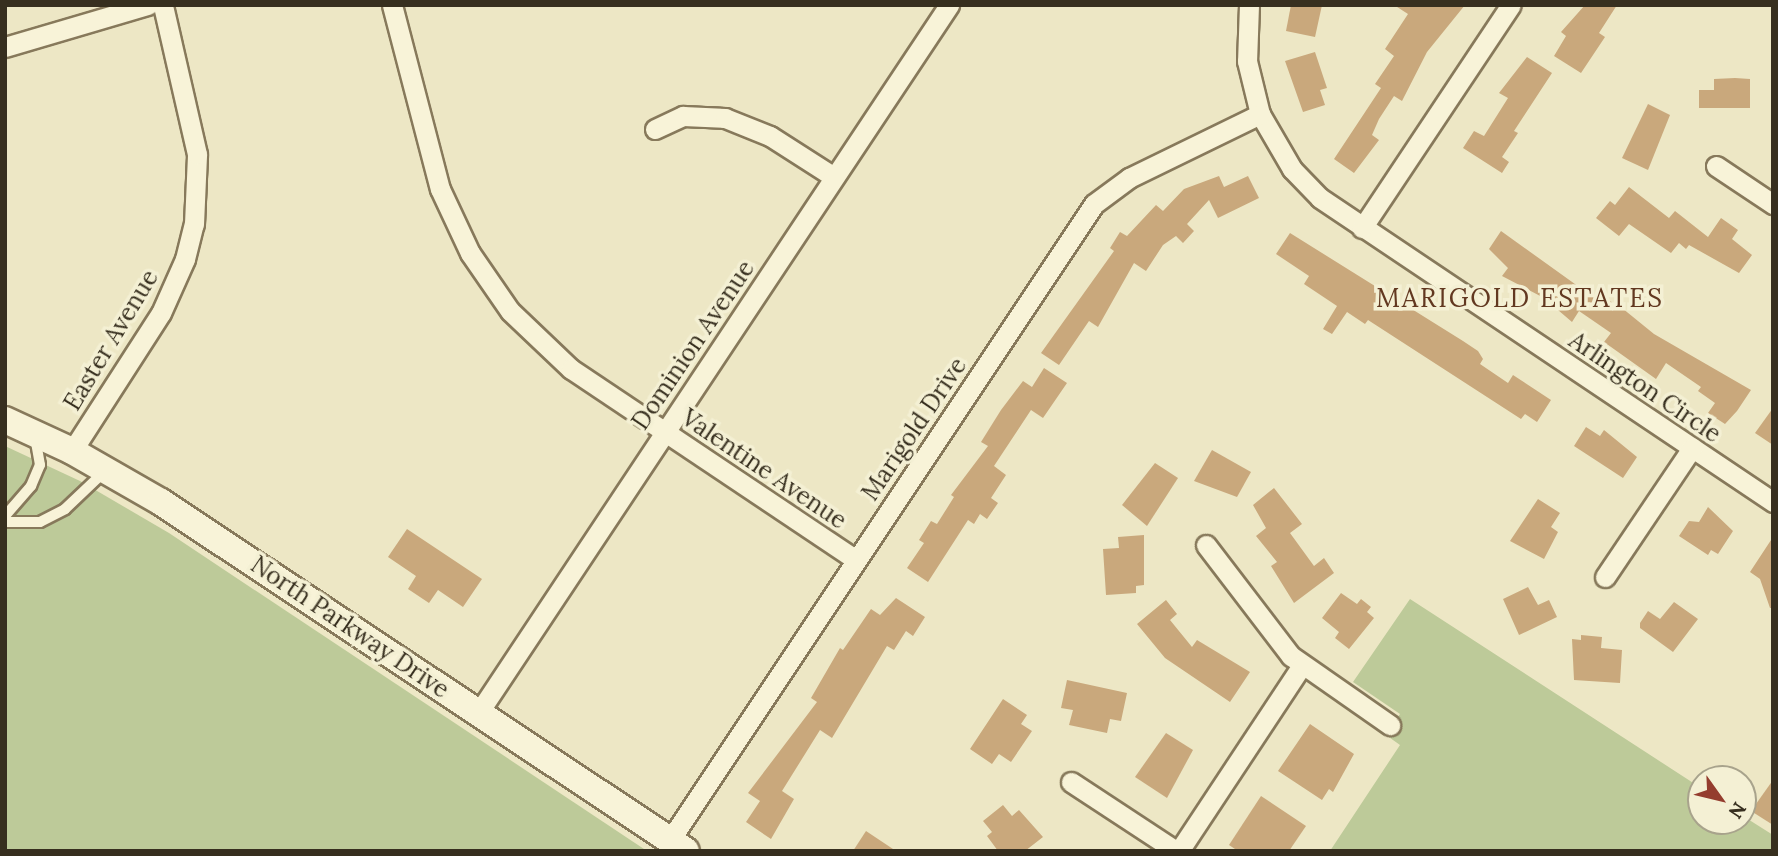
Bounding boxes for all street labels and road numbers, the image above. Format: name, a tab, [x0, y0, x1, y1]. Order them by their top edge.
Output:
street label: Dominion Avenue	[626, 255, 760, 435]
street label: Easter Avenue	[58, 264, 164, 416]
street label: Arlington Circle	[1564, 326, 1726, 448]
street label: Marigold Drive	[856, 352, 972, 506]
street label: Valentine Avenue	[676, 403, 852, 535]
street label: North Parkway Drive	[245, 550, 455, 704]

